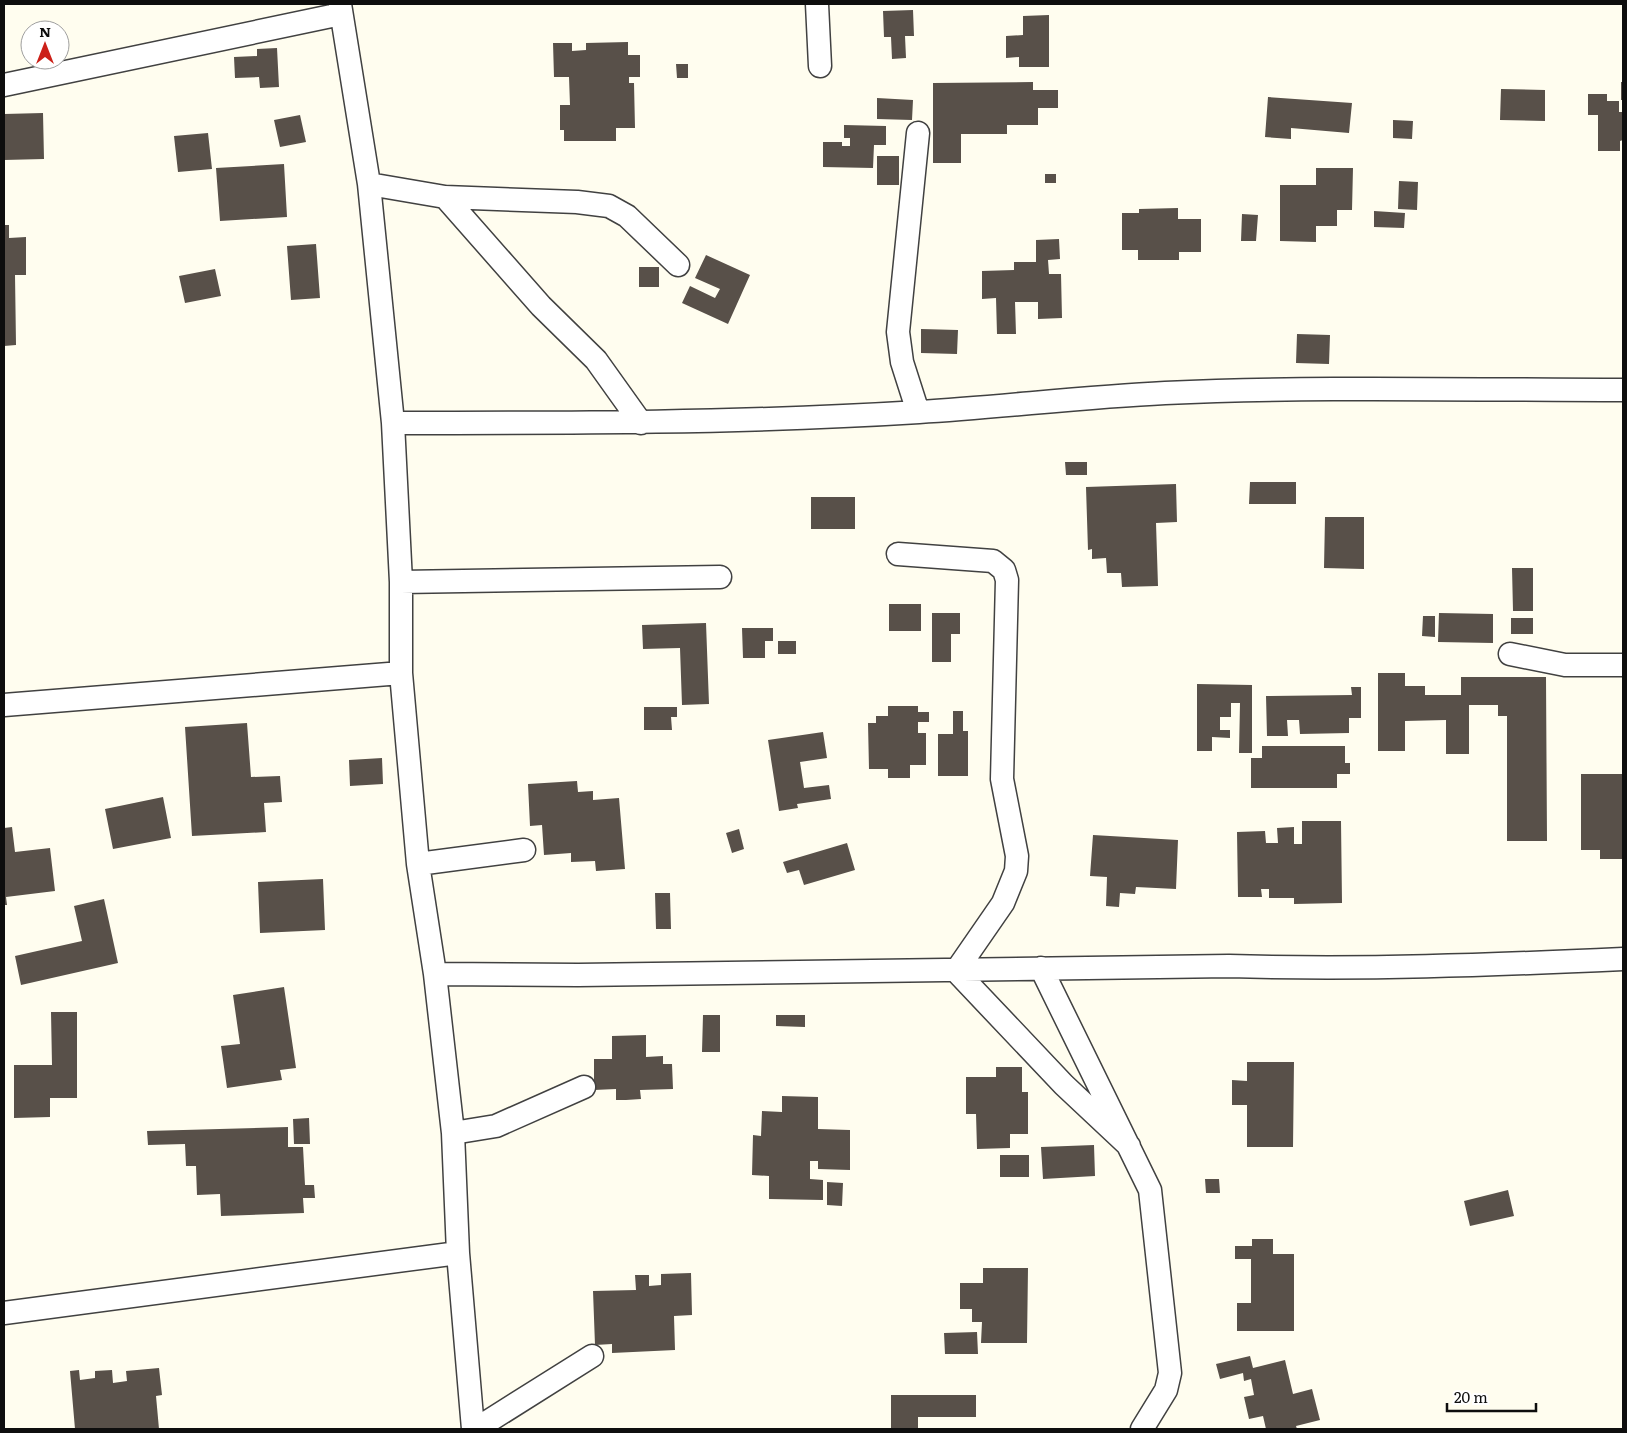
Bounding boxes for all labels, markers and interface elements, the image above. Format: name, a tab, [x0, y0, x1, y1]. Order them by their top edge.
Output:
north arrow	[20, 20, 70, 70]
text: N	[39, 21, 51, 41]
scale bar	[1447, 1380, 1536, 1412]
text: 20 m	[1454, 1385, 1488, 1408]

